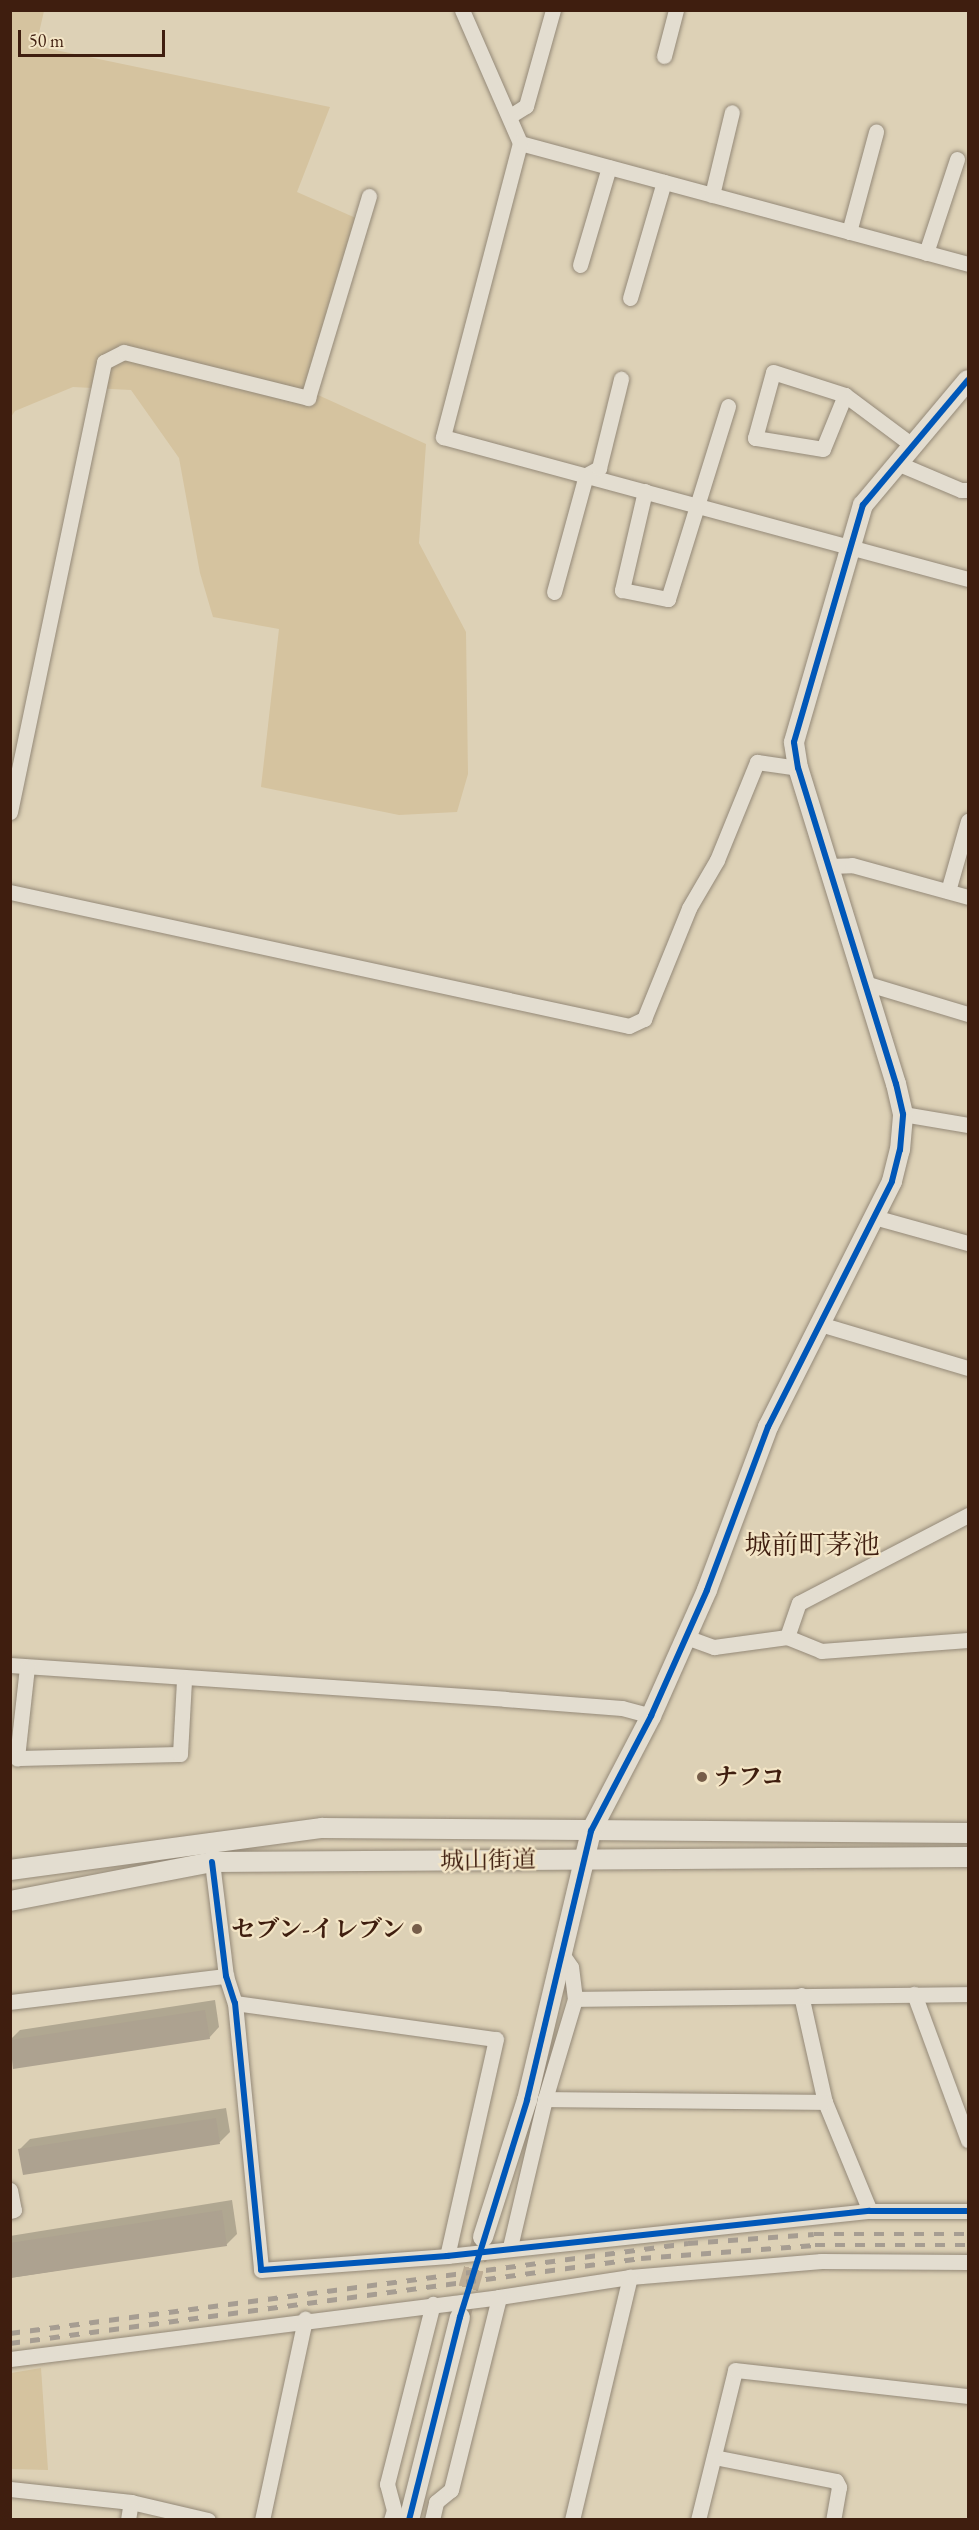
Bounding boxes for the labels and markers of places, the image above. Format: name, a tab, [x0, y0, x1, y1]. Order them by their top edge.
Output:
place label: ナフコ	[714, 1763, 786, 1791]
marker: ナフコ	[695, 1770, 709, 1784]
place label: セブン-イレブン	[229, 1915, 405, 1943]
marker: セブン-イレブン	[410, 1922, 424, 1936]

